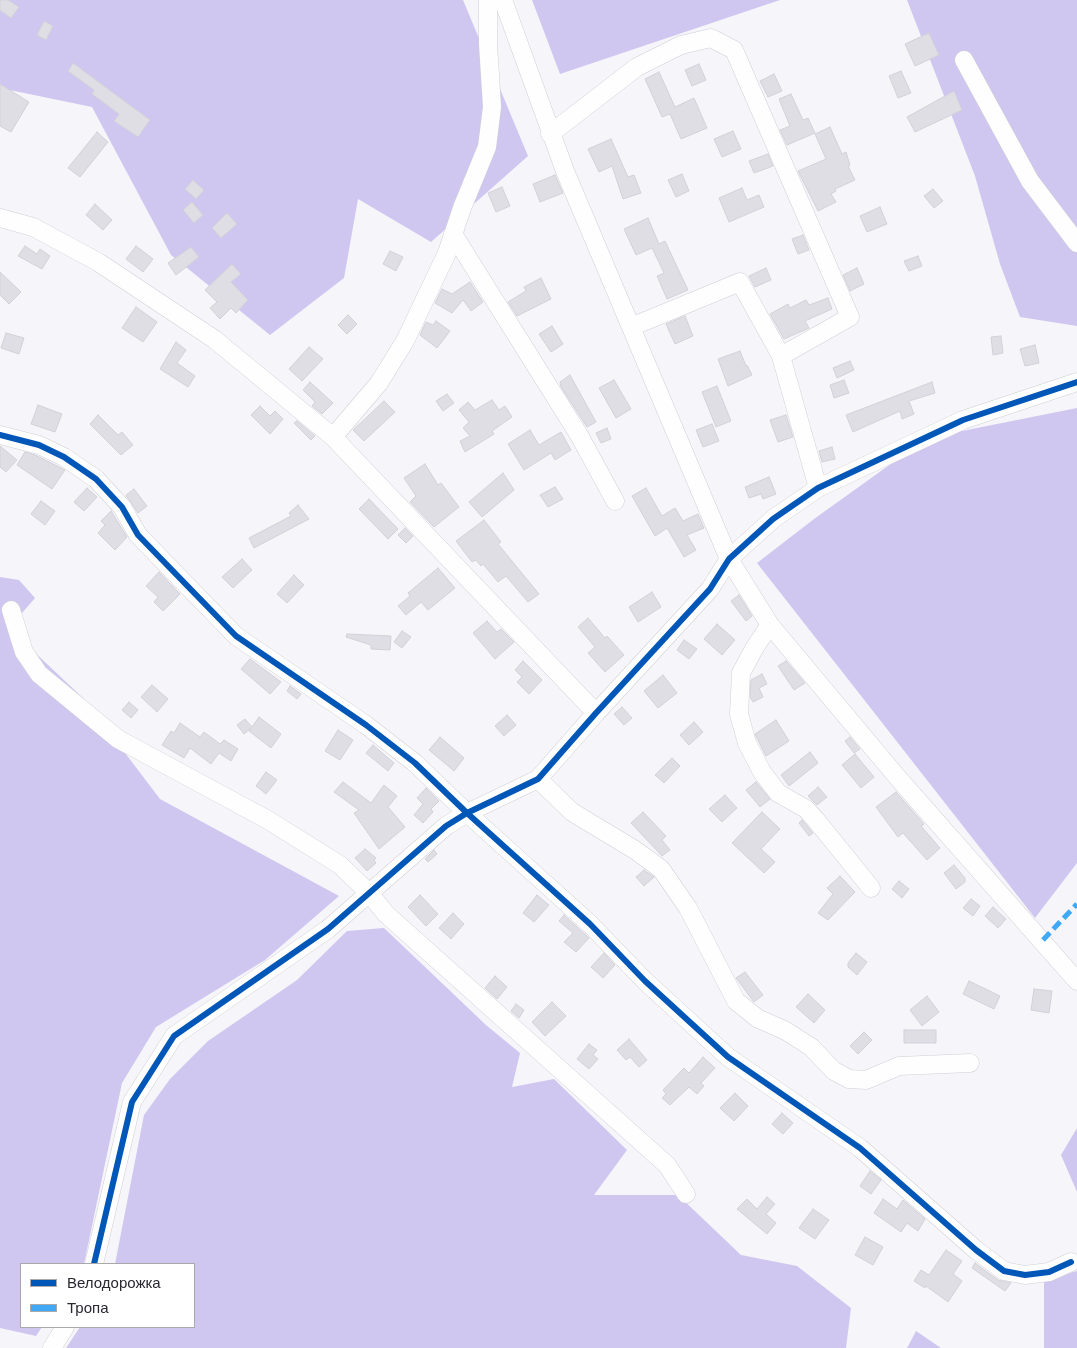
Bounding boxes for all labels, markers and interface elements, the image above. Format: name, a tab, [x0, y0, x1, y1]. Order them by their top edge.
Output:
legend	[20, 1263, 195, 1328]
text: Велодорожка	[67, 1274, 161, 1291]
text: Тропа	[67, 1299, 108, 1316]

